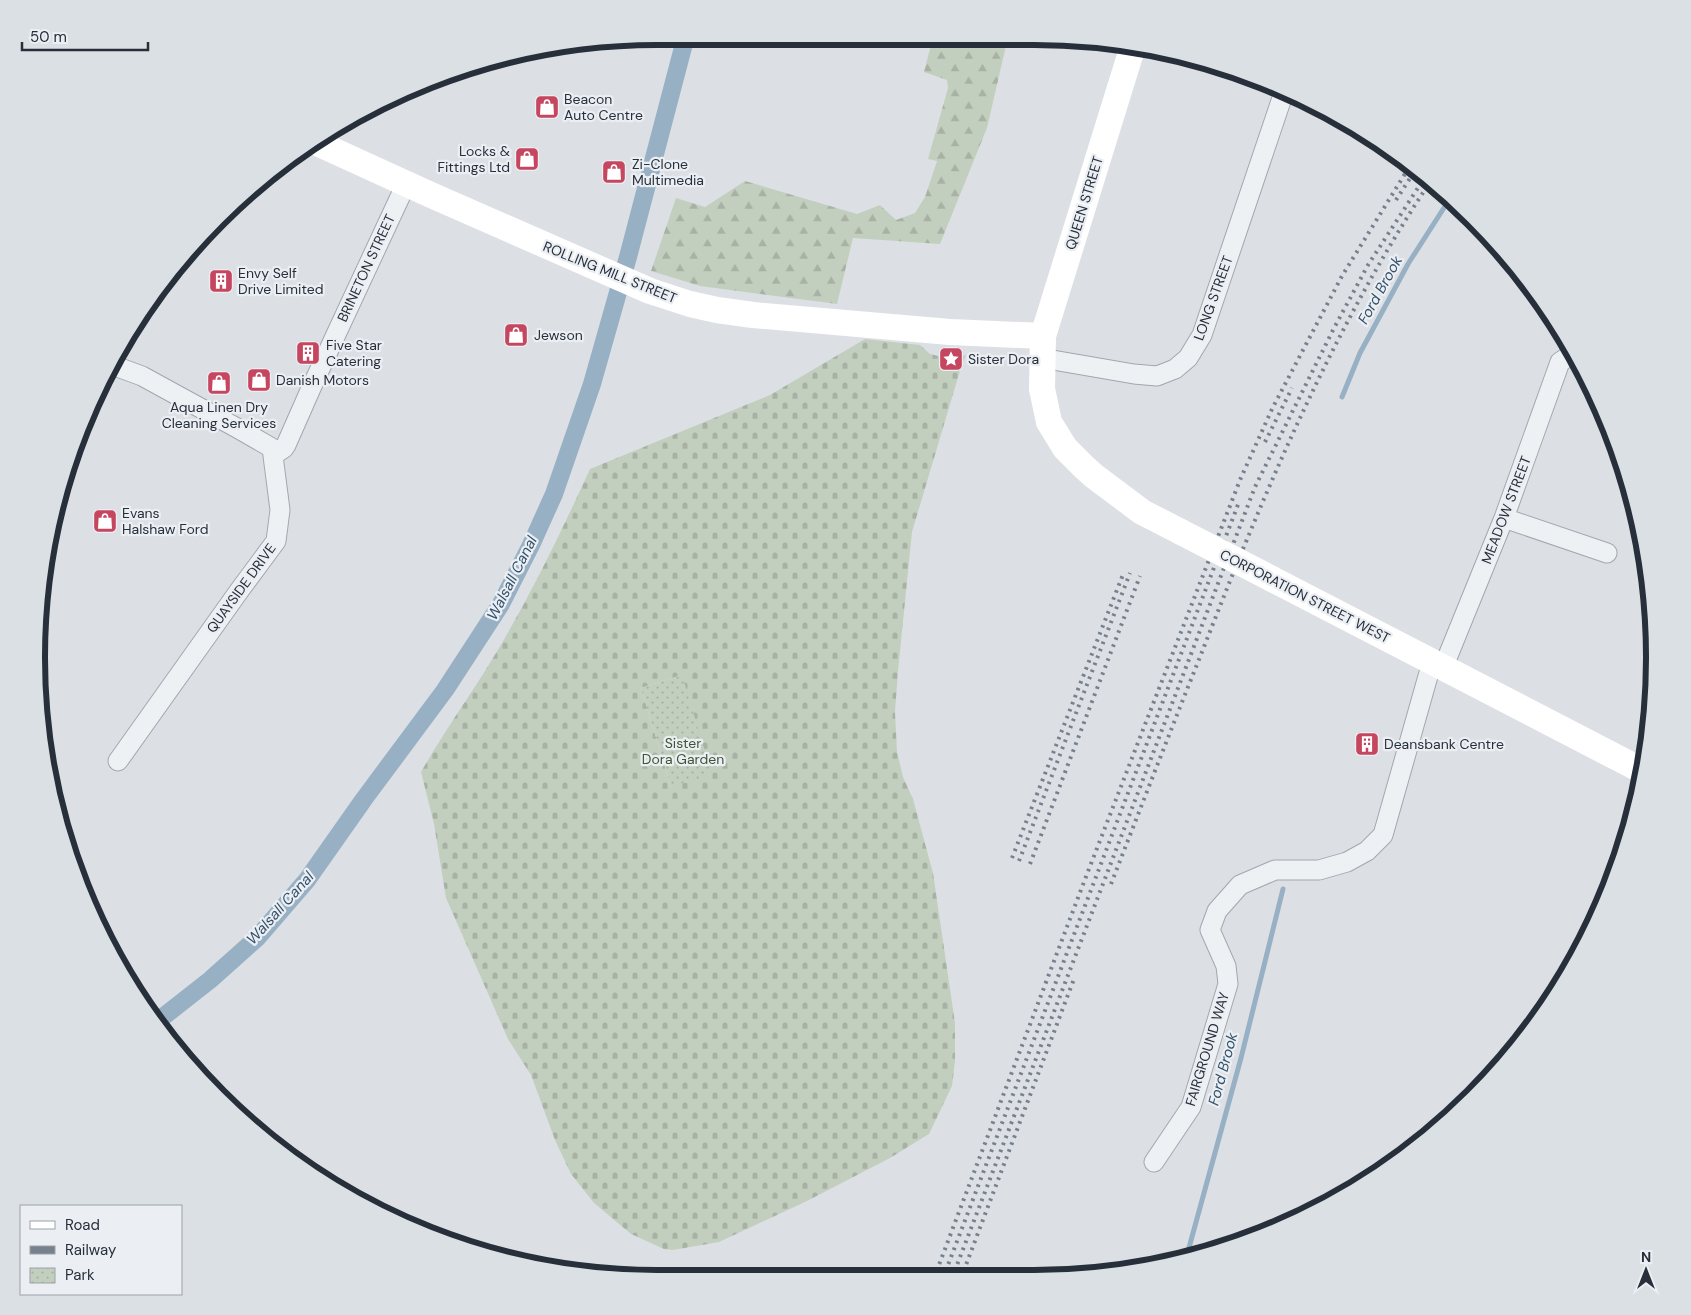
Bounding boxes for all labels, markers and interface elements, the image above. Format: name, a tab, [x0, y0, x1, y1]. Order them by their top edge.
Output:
scale bar	[22, 20, 149, 52]
text: 50 m	[30, 27, 67, 47]
place label: Beacon Auto Centre	[564, 90, 643, 124]
shop icon: Beacon Auto Centre	[534, 94, 560, 120]
place label: Locks & Fittings Ltd	[437, 142, 510, 176]
shop icon: Locks & Fittings Ltd	[514, 146, 540, 172]
street label: QUEEN STREET	[1061, 154, 1107, 252]
place label: Zi-Clone Multimedia	[632, 155, 704, 189]
shop icon: Zi-Clone Multimedia	[601, 159, 627, 185]
street label: BRINETON STREET	[333, 211, 399, 325]
street label: ROLLING MILL STREET	[541, 237, 680, 307]
water label: Ford Brook	[1353, 252, 1407, 328]
street label: LONG STREET	[1189, 253, 1237, 343]
place label: Envy Self Drive Limited	[238, 264, 323, 298]
building icon: Envy Self Drive Limited	[208, 268, 234, 294]
shop icon: Jewson	[503, 322, 529, 348]
place label: Jewson	[534, 326, 583, 344]
place label: Five Star Catering	[326, 336, 382, 370]
building icon: Five Star Catering	[295, 340, 321, 366]
place icon: Sister Dora	[938, 346, 964, 372]
place label: Sister Dora	[968, 350, 1039, 368]
shop icon: Danish Motors	[246, 367, 272, 393]
shop icon: Aqua Linen Dry Cleaning Services	[206, 370, 232, 396]
place label: Danish Motors	[276, 371, 369, 389]
place label: Aqua Linen Dry Cleaning Services	[162, 398, 276, 432]
street label: MEADOW STREET	[1477, 453, 1535, 566]
place label: Evans Halshaw Ford	[122, 504, 208, 538]
shop icon: Evans Halshaw Ford	[92, 508, 118, 534]
water label: Walsall Canal	[482, 532, 542, 623]
street label: QUAYSIDE DRIVE	[202, 540, 280, 636]
street label: CORPORATION STREET WEST	[1217, 545, 1393, 647]
building icon: Deansbank Centre	[1354, 731, 1380, 757]
park label: Sister Dora Garden	[642, 734, 724, 768]
place label: Deansbank Centre	[1384, 735, 1504, 753]
water label: Walsall Canal	[242, 867, 319, 949]
street label: FAIRGROUND WAY	[1181, 990, 1233, 1108]
water label: Ford Brook	[1204, 1030, 1242, 1108]
legend	[20, 1205, 182, 1295]
text: Road	[65, 1215, 100, 1235]
text: Railway	[65, 1240, 117, 1260]
north arrow	[1621, 1245, 1671, 1295]
text: N	[1641, 1248, 1651, 1266]
text: Park	[65, 1265, 95, 1285]

